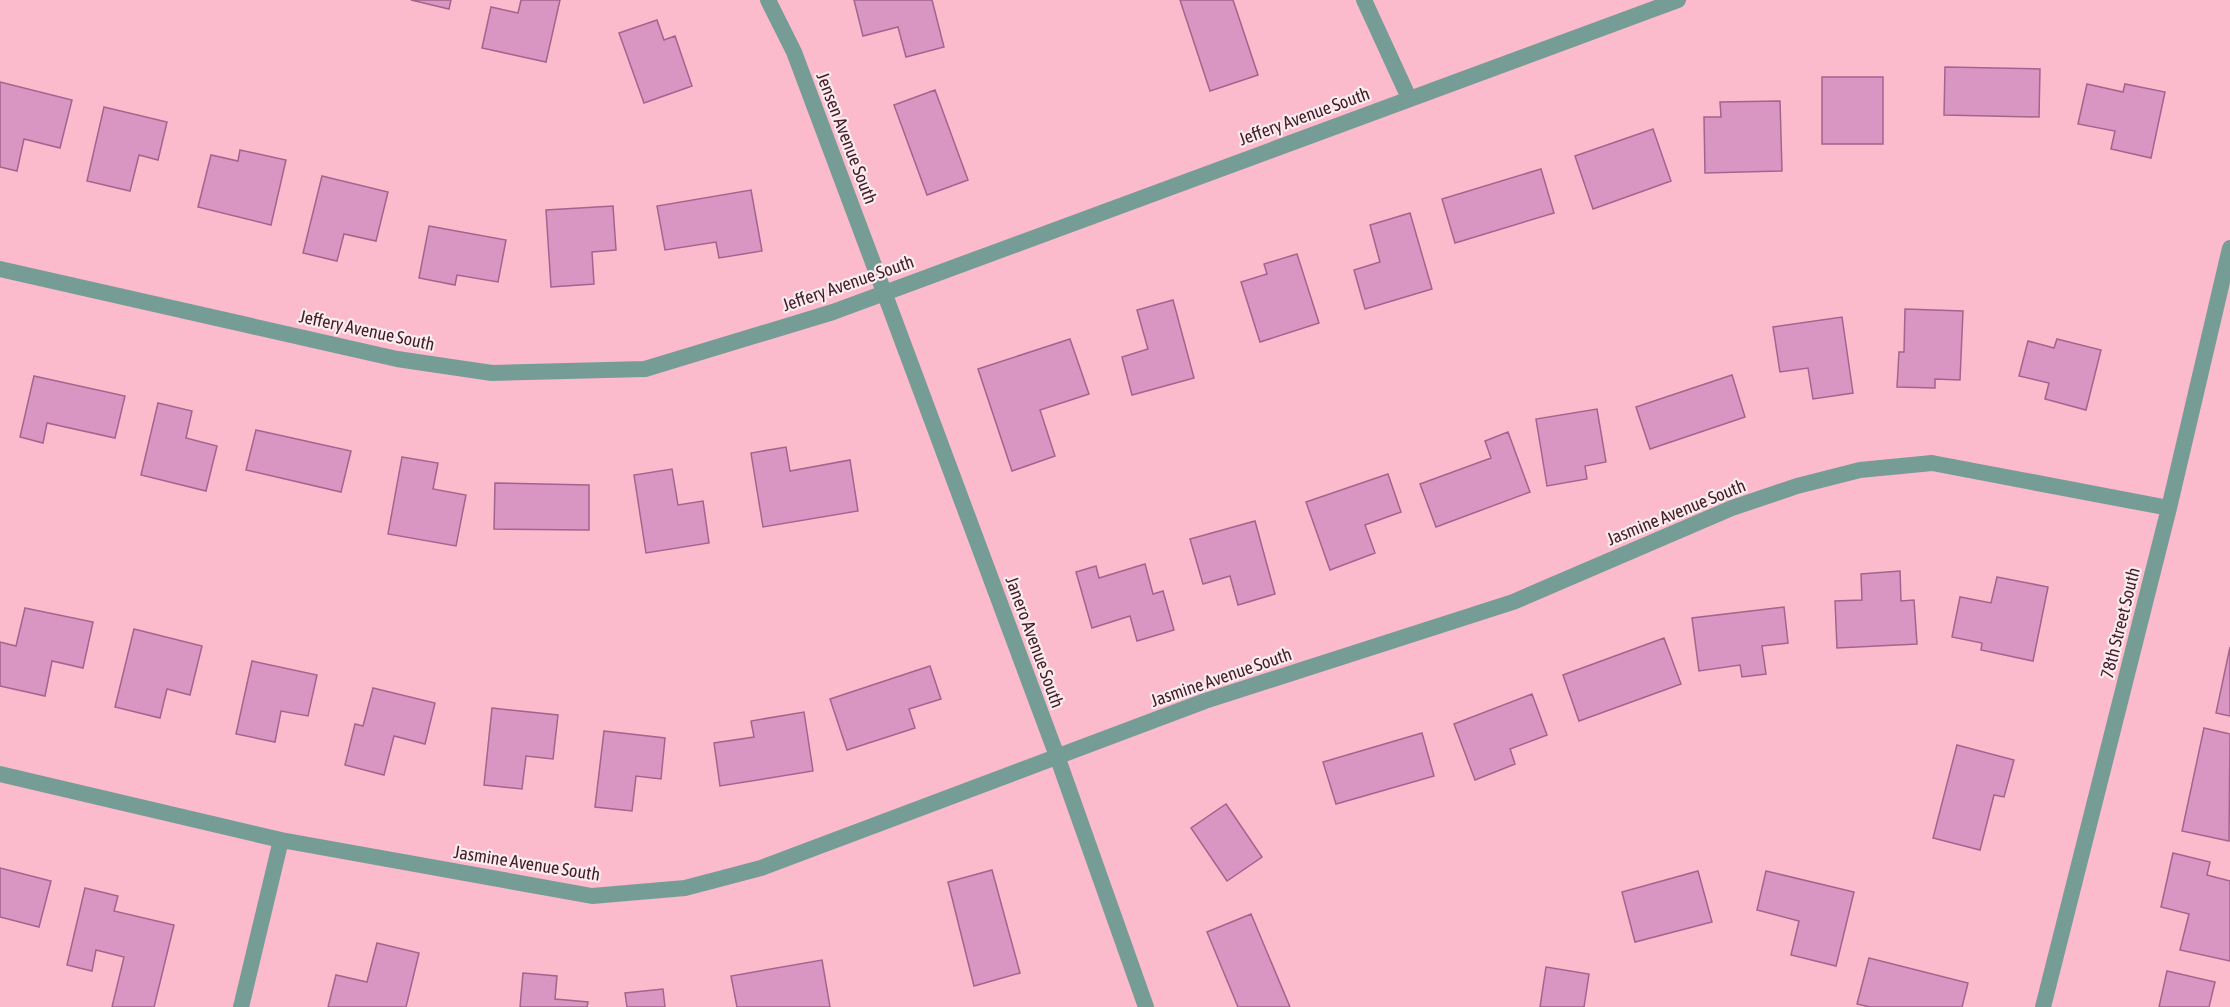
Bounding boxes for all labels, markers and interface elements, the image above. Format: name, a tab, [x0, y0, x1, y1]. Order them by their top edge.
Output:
street label: Jensen Avenue South	[812, 69, 882, 207]
street label: Jeffery Avenue South	[1236, 83, 1372, 149]
street label: Jeffery Avenue South	[779, 251, 917, 315]
street label: Jeffery Avenue South	[297, 305, 437, 355]
street label: Jasmine Avenue South	[1604, 475, 1748, 549]
street label: 78th Street South	[2096, 565, 2144, 681]
street label: Janero Avenue South	[1002, 573, 1068, 711]
street label: Jasmine Avenue South	[1148, 643, 1294, 711]
street label: Jasmine Avenue South	[452, 841, 602, 885]

